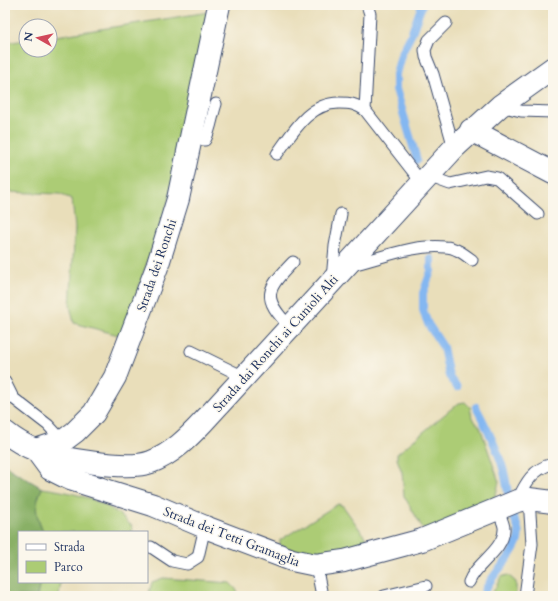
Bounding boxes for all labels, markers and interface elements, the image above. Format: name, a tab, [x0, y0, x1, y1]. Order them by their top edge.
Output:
north arrow	[18, 18, 58, 58]
text: N	[21, 30, 37, 42]
street label: Strada dei Ronchi	[133, 216, 181, 314]
street label: Strada dai Ronchi ai Cunioli Alti	[209, 271, 343, 416]
street label: Strada dei Tetti Gramaglia	[161, 503, 303, 571]
legend	[18, 531, 148, 583]
text: Strada	[54, 539, 86, 555]
text: Parco	[54, 559, 83, 575]

